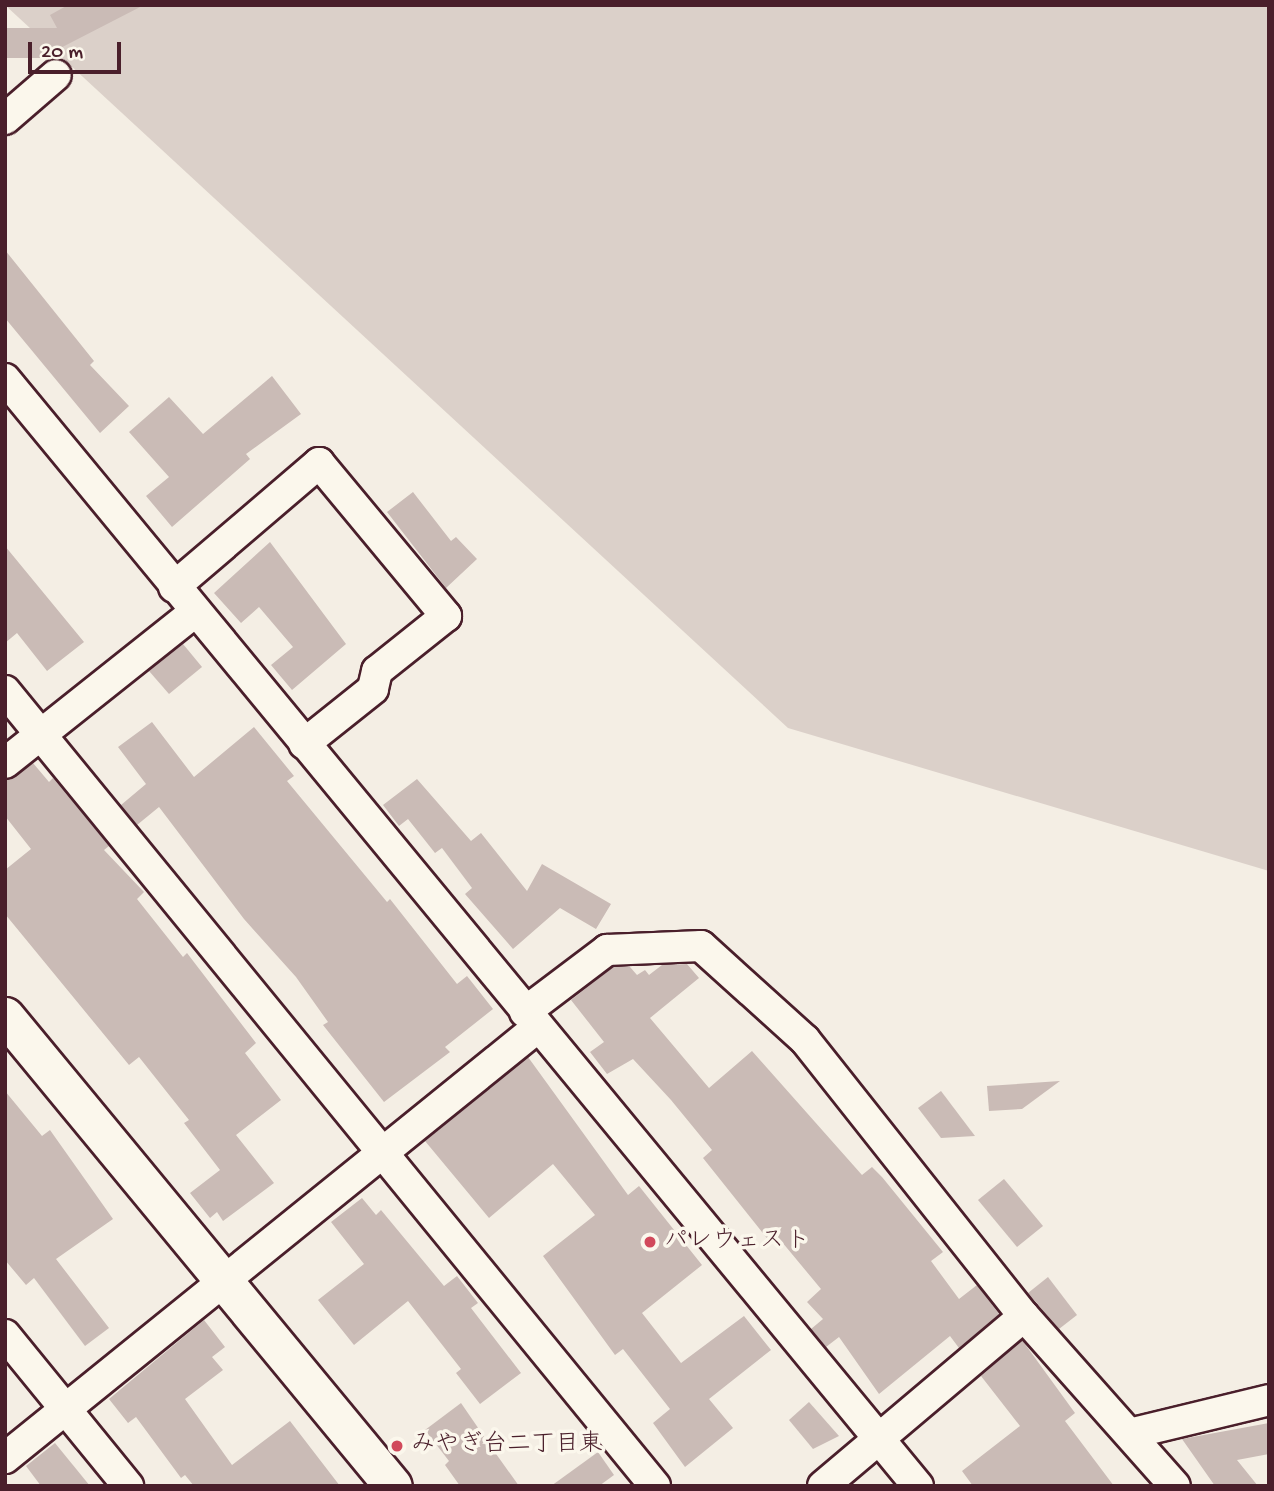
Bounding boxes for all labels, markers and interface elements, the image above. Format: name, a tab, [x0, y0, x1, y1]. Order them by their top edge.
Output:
scale bar	[32, 28, 124, 72]
text: 20 m	[41, 41, 83, 66]
place label: パレウェスト	[664, 1228, 808, 1256]
marker: パレウェスト	[642, 1234, 658, 1250]
place label: みやぎ台二丁目東	[411, 1432, 603, 1460]
marker: みやぎ台二丁目東	[389, 1438, 405, 1454]

